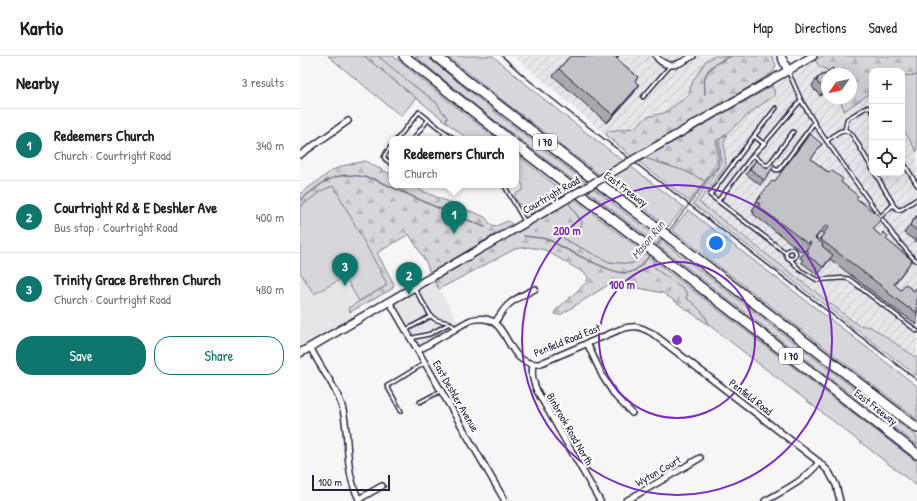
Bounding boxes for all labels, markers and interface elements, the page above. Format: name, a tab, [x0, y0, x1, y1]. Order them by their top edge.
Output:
text: Kartio	[20, 15, 63, 41]
text: Map	[753, 18, 773, 37]
text: Directions	[795, 18, 846, 37]
text: Saved	[868, 18, 897, 37]
north arrow	[821, 68, 857, 104]
map controls	[869, 68, 905, 176]
button: +	[869, 68, 905, 104]
text: Nearby	[16, 71, 59, 94]
text: 3 results	[242, 73, 284, 91]
button: −	[869, 104, 905, 140]
text: Redeemers Church	[54, 125, 154, 146]
road number: I 70	[533, 134, 557, 150]
text: 1	[27, 136, 31, 154]
text: 340 m	[256, 136, 284, 154]
popup	[389, 136, 519, 188]
button: locate	[869, 140, 905, 176]
text: Redeemers Church	[404, 143, 504, 164]
text: Church · Courtright Road	[54, 146, 171, 164]
text: Church	[404, 164, 437, 182]
street label: East Freeway	[601, 168, 651, 210]
street label: Courtright Road	[520, 173, 583, 217]
text: Courtright Rd & E Deshler Ave	[54, 197, 217, 218]
pin: 1	[441, 201, 467, 234]
text: 2	[26, 208, 32, 226]
text: 400 m	[256, 208, 284, 226]
water label: Mason Run	[627, 216, 669, 263]
text: Bus stop · Courtright Road	[54, 218, 178, 236]
text: 200 m	[553, 222, 581, 239]
your location	[706, 233, 726, 253]
pin: 3	[332, 253, 358, 286]
pin: 2	[396, 262, 422, 295]
text: Trinity Grace Brethren Church	[54, 269, 221, 290]
text: 100 m	[609, 276, 635, 293]
text: 3	[26, 280, 32, 298]
text: 480 m	[256, 280, 284, 298]
text: Church · Courtright Road	[54, 290, 171, 308]
street label: Penfield Road East	[531, 320, 603, 360]
centre of rings	[670, 333, 684, 347]
button: Save	[16, 336, 146, 375]
button: Share	[154, 336, 284, 375]
road number: I 70	[779, 348, 803, 364]
street label: East Deshler Avenue	[430, 358, 482, 435]
street label: Penfield Road	[727, 376, 776, 419]
street label: East Freeway	[852, 386, 901, 428]
street label: Binbrook Road North	[544, 390, 597, 468]
street label: Wyton Court	[633, 452, 683, 490]
scale bar	[312, 473, 390, 492]
text: 100 m	[318, 475, 342, 489]

